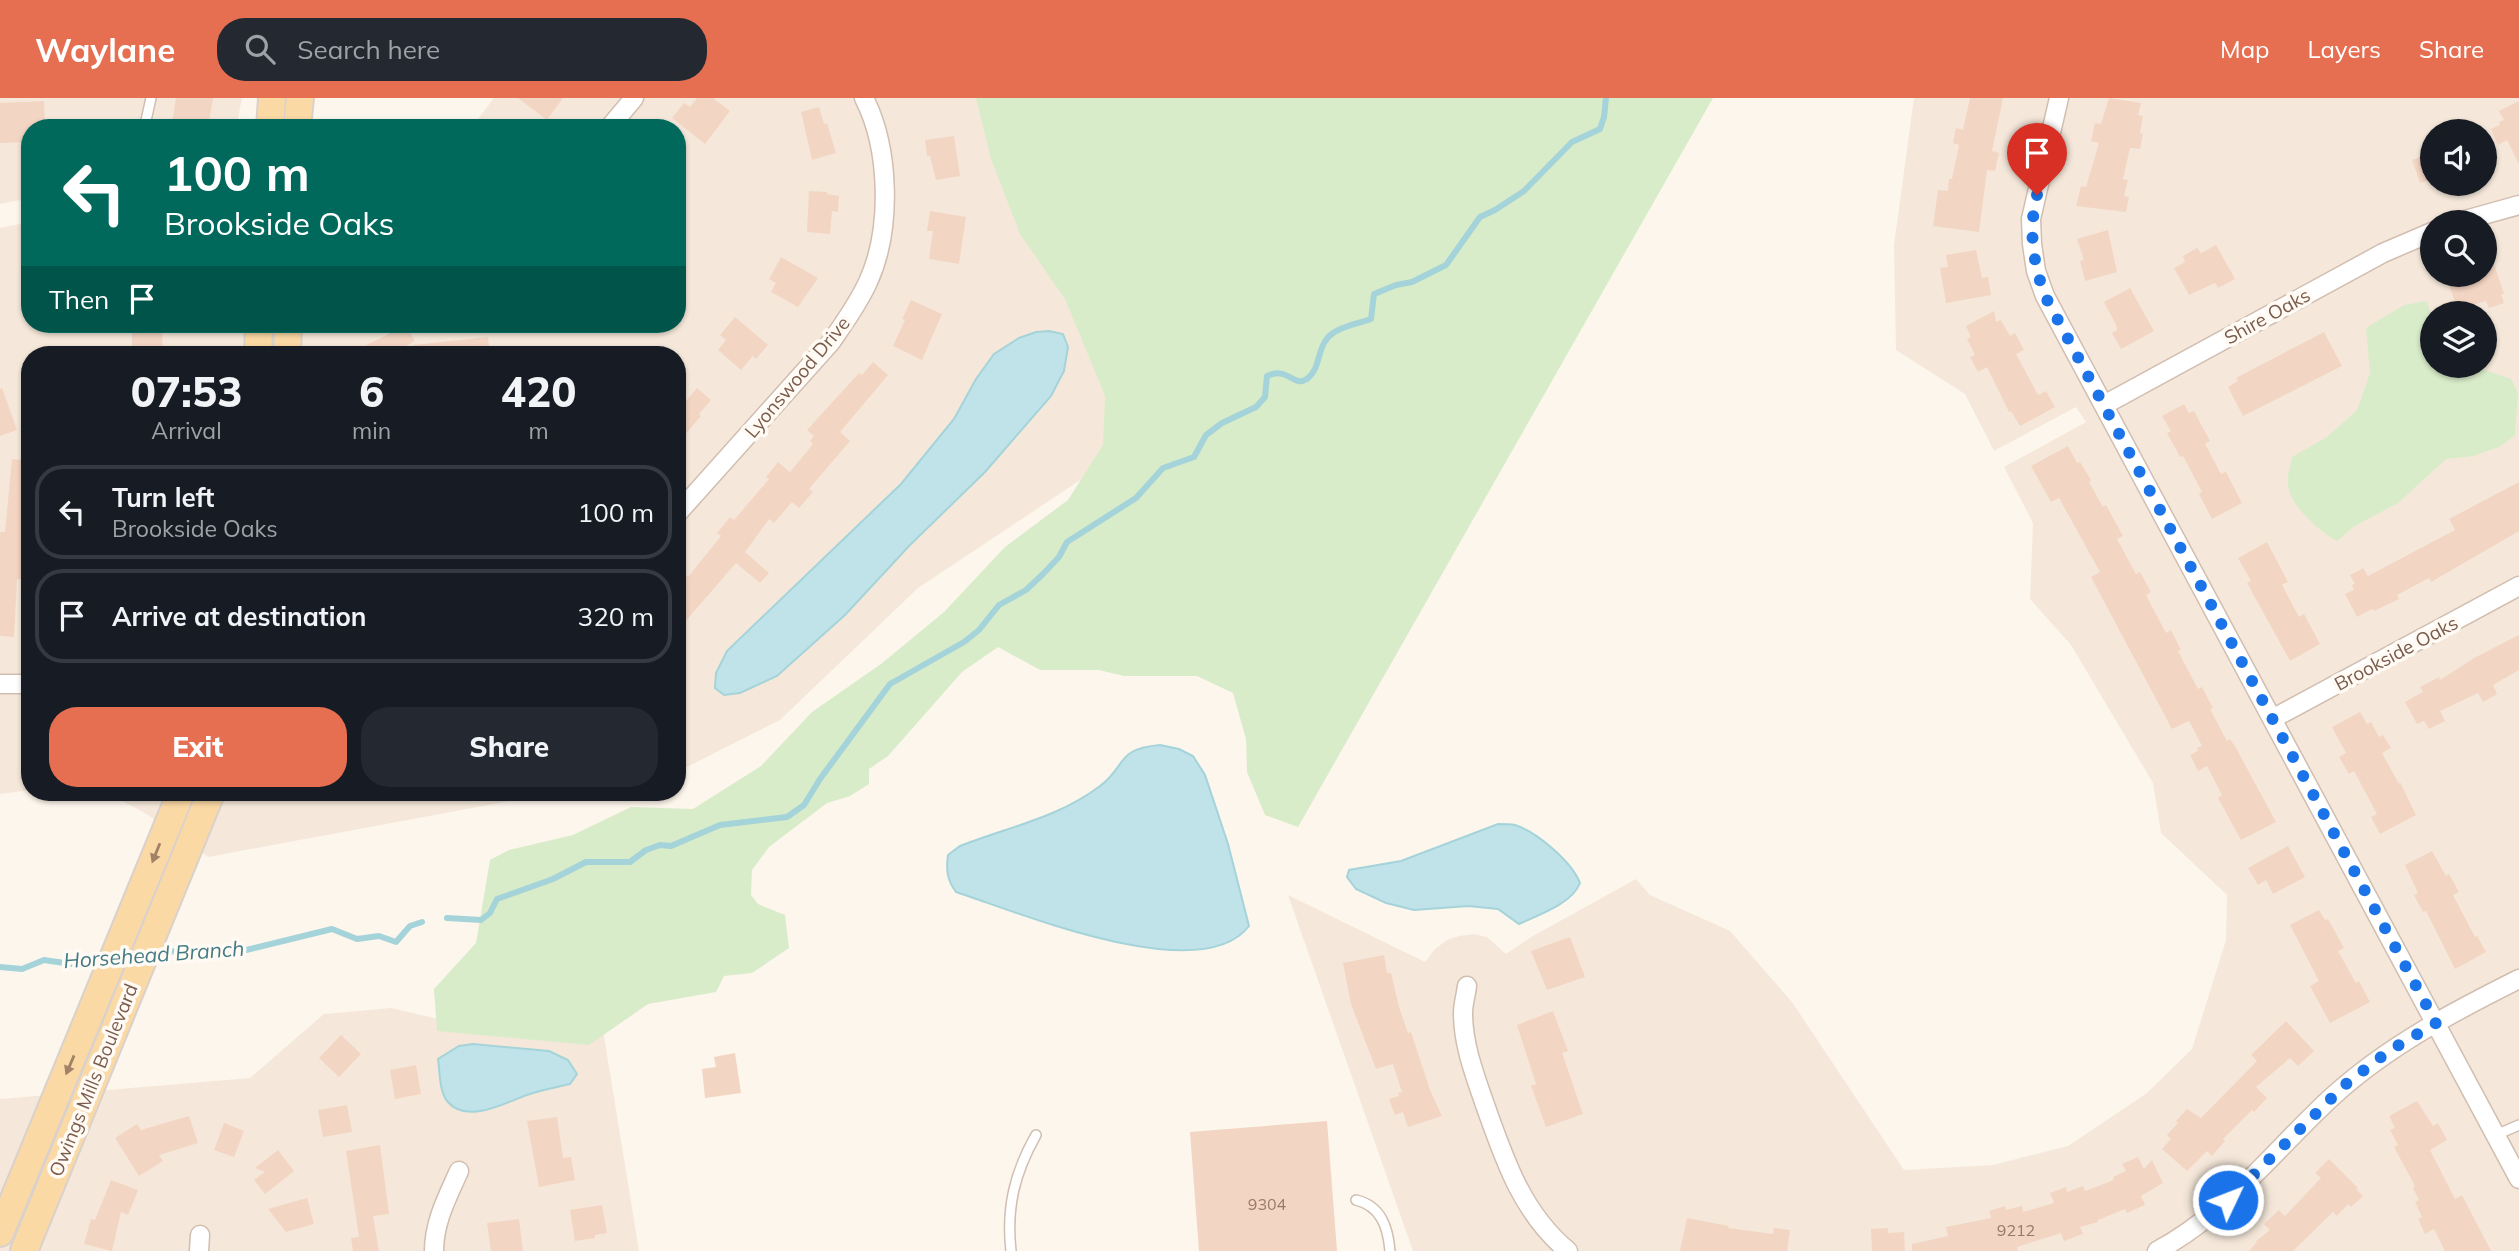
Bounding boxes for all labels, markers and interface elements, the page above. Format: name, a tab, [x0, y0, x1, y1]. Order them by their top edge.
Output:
search box	[217, 18, 707, 81]
text: Waylane	[35, 29, 175, 70]
icon: search	[241, 30, 279, 68]
text: Search here	[297, 33, 440, 66]
text: Map	[2220, 34, 2269, 64]
text: Layers	[2307, 34, 2381, 64]
text: Share	[2419, 34, 2484, 64]
map controls	[2420, 119, 2497, 378]
button: sound	[2420, 119, 2497, 196]
pin	[2007, 123, 2067, 195]
icon: arrive	[2018, 134, 2056, 172]
text: 100 m	[164, 142, 310, 203]
icon: left	[49, 147, 140, 238]
text: Brookside Oaks	[164, 203, 394, 243]
button: search	[2420, 210, 2497, 287]
icon: arrive	[123, 280, 161, 318]
text: Then	[49, 283, 109, 316]
street label: Shire Oaks	[2220, 283, 2314, 349]
button: layers	[2420, 301, 2497, 378]
street label: Lyonswood Drive	[739, 311, 855, 443]
text: 07:53	[131, 365, 242, 418]
text: 6	[359, 365, 384, 418]
text: 420	[501, 365, 576, 418]
text: Arrival	[151, 416, 222, 445]
text: min	[352, 416, 391, 445]
text: m	[528, 416, 549, 445]
text: Turn left	[112, 481, 214, 514]
icon: left	[53, 493, 91, 531]
text: 100 m	[578, 496, 654, 529]
text: Brookside Oaks	[112, 514, 278, 543]
icon: arrive	[53, 597, 91, 635]
text: Arrive at destination	[112, 600, 367, 633]
text: 320 m	[578, 600, 654, 633]
street label: Brookside Oaks	[2330, 610, 2462, 696]
button: Exit	[49, 707, 347, 787]
button: Share	[361, 707, 658, 787]
one-way arrow	[151, 843, 162, 864]
water label: Horsehead Branch	[63, 935, 245, 973]
street label: Owings Mills Boulevard	[43, 980, 143, 1180]
one-way arrow	[64, 1055, 75, 1076]
position arrow	[2191, 1163, 2265, 1237]
house number: 9304	[1248, 1194, 1287, 1214]
house number: 9212	[1997, 1220, 2035, 1240]

